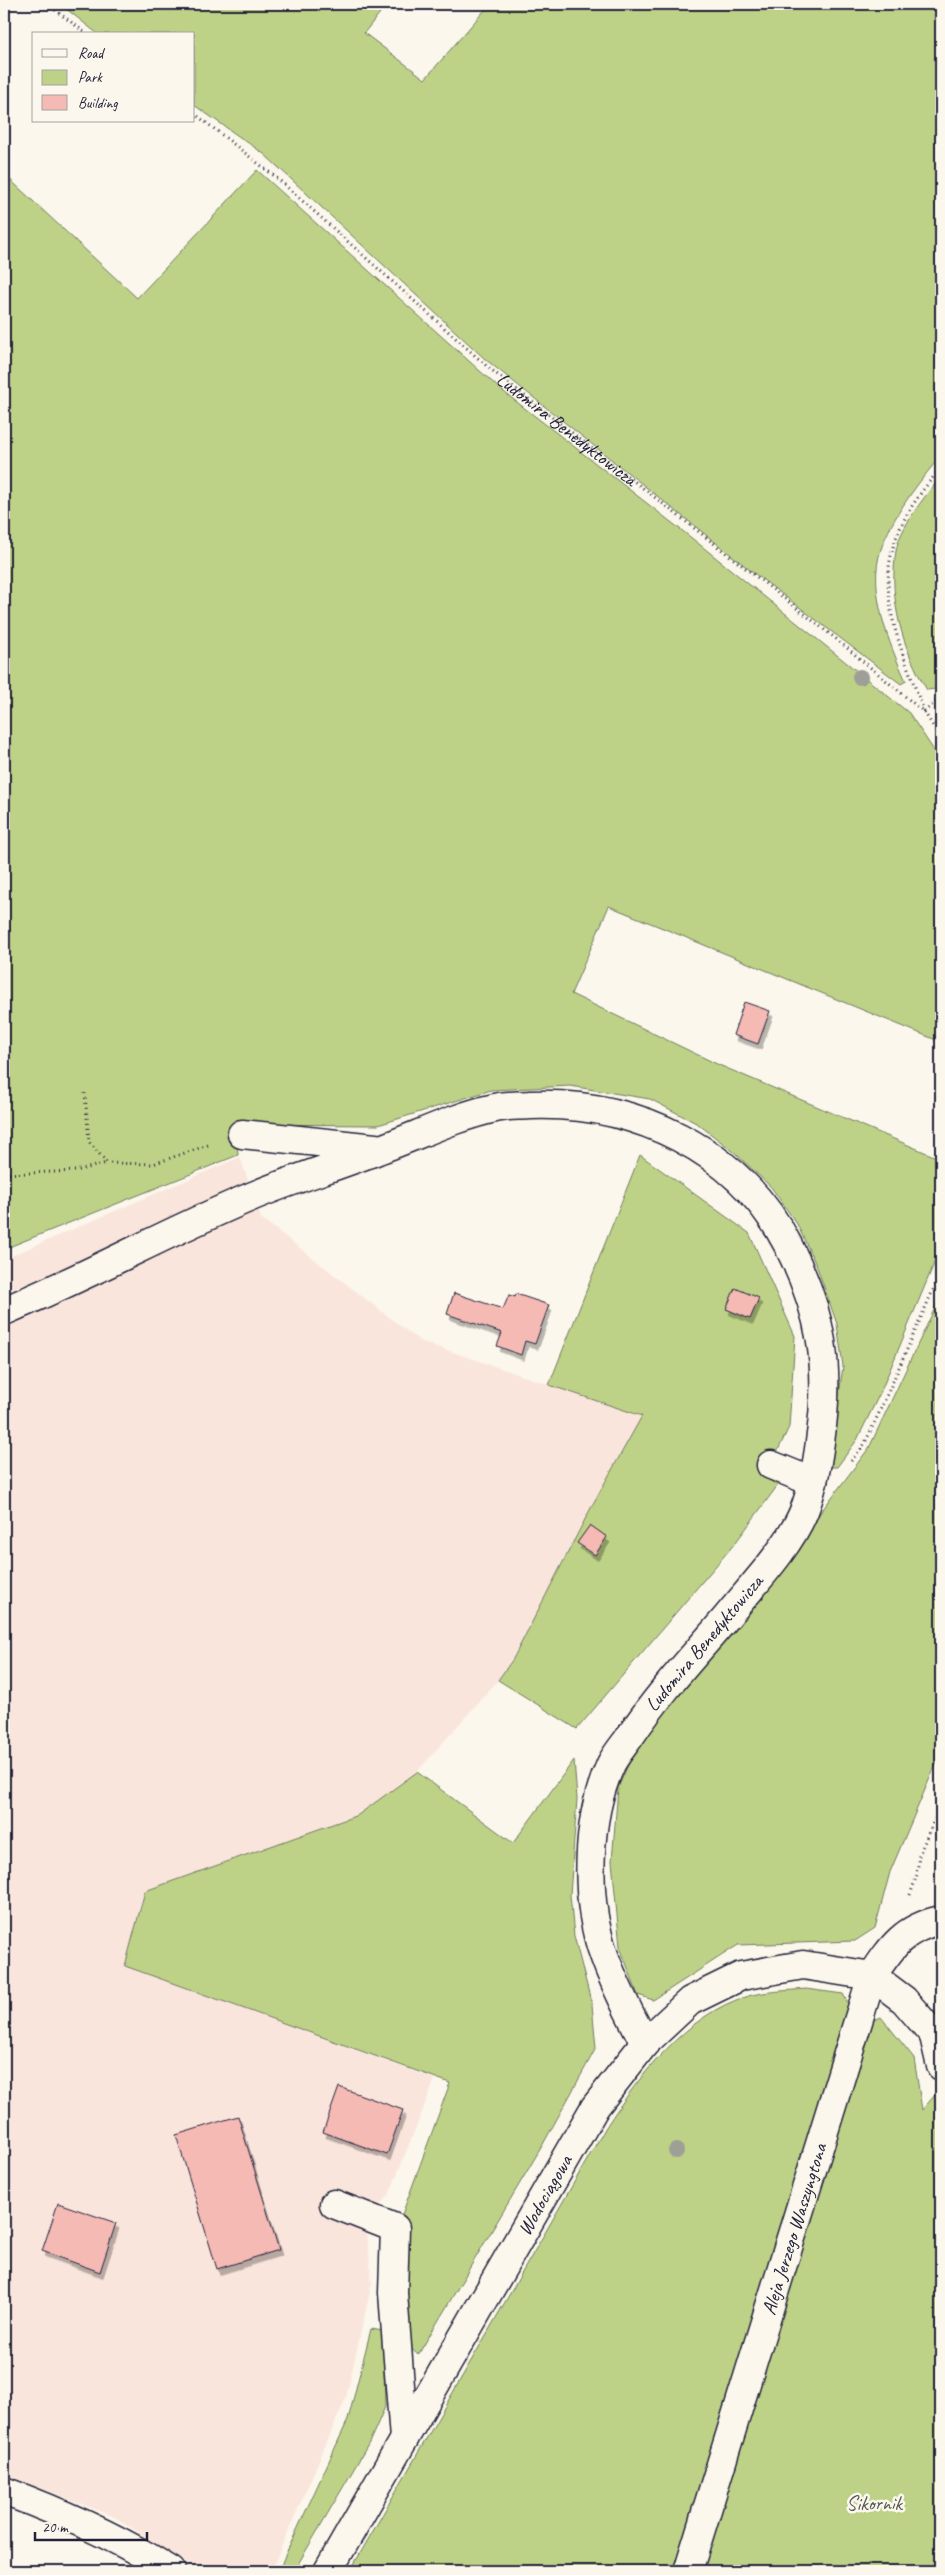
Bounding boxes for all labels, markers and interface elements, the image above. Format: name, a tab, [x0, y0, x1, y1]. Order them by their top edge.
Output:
legend	[32, 32, 195, 122]
text: Road	[78, 44, 105, 63]
text: Park	[78, 68, 103, 87]
text: Building	[78, 94, 118, 113]
street label: Ludomira Benedyktowicza	[492, 366, 643, 492]
street label: Ludomira Benedyktowicza	[640, 1568, 770, 1716]
street label: Aleja Jerzego Waszyngtona	[756, 2138, 833, 2318]
street label: Wodociągowa	[512, 2149, 578, 2239]
park label: Sikornik	[846, 2491, 903, 2516]
scale bar	[35, 2510, 148, 2542]
text: 20 m	[42, 2518, 69, 2537]

